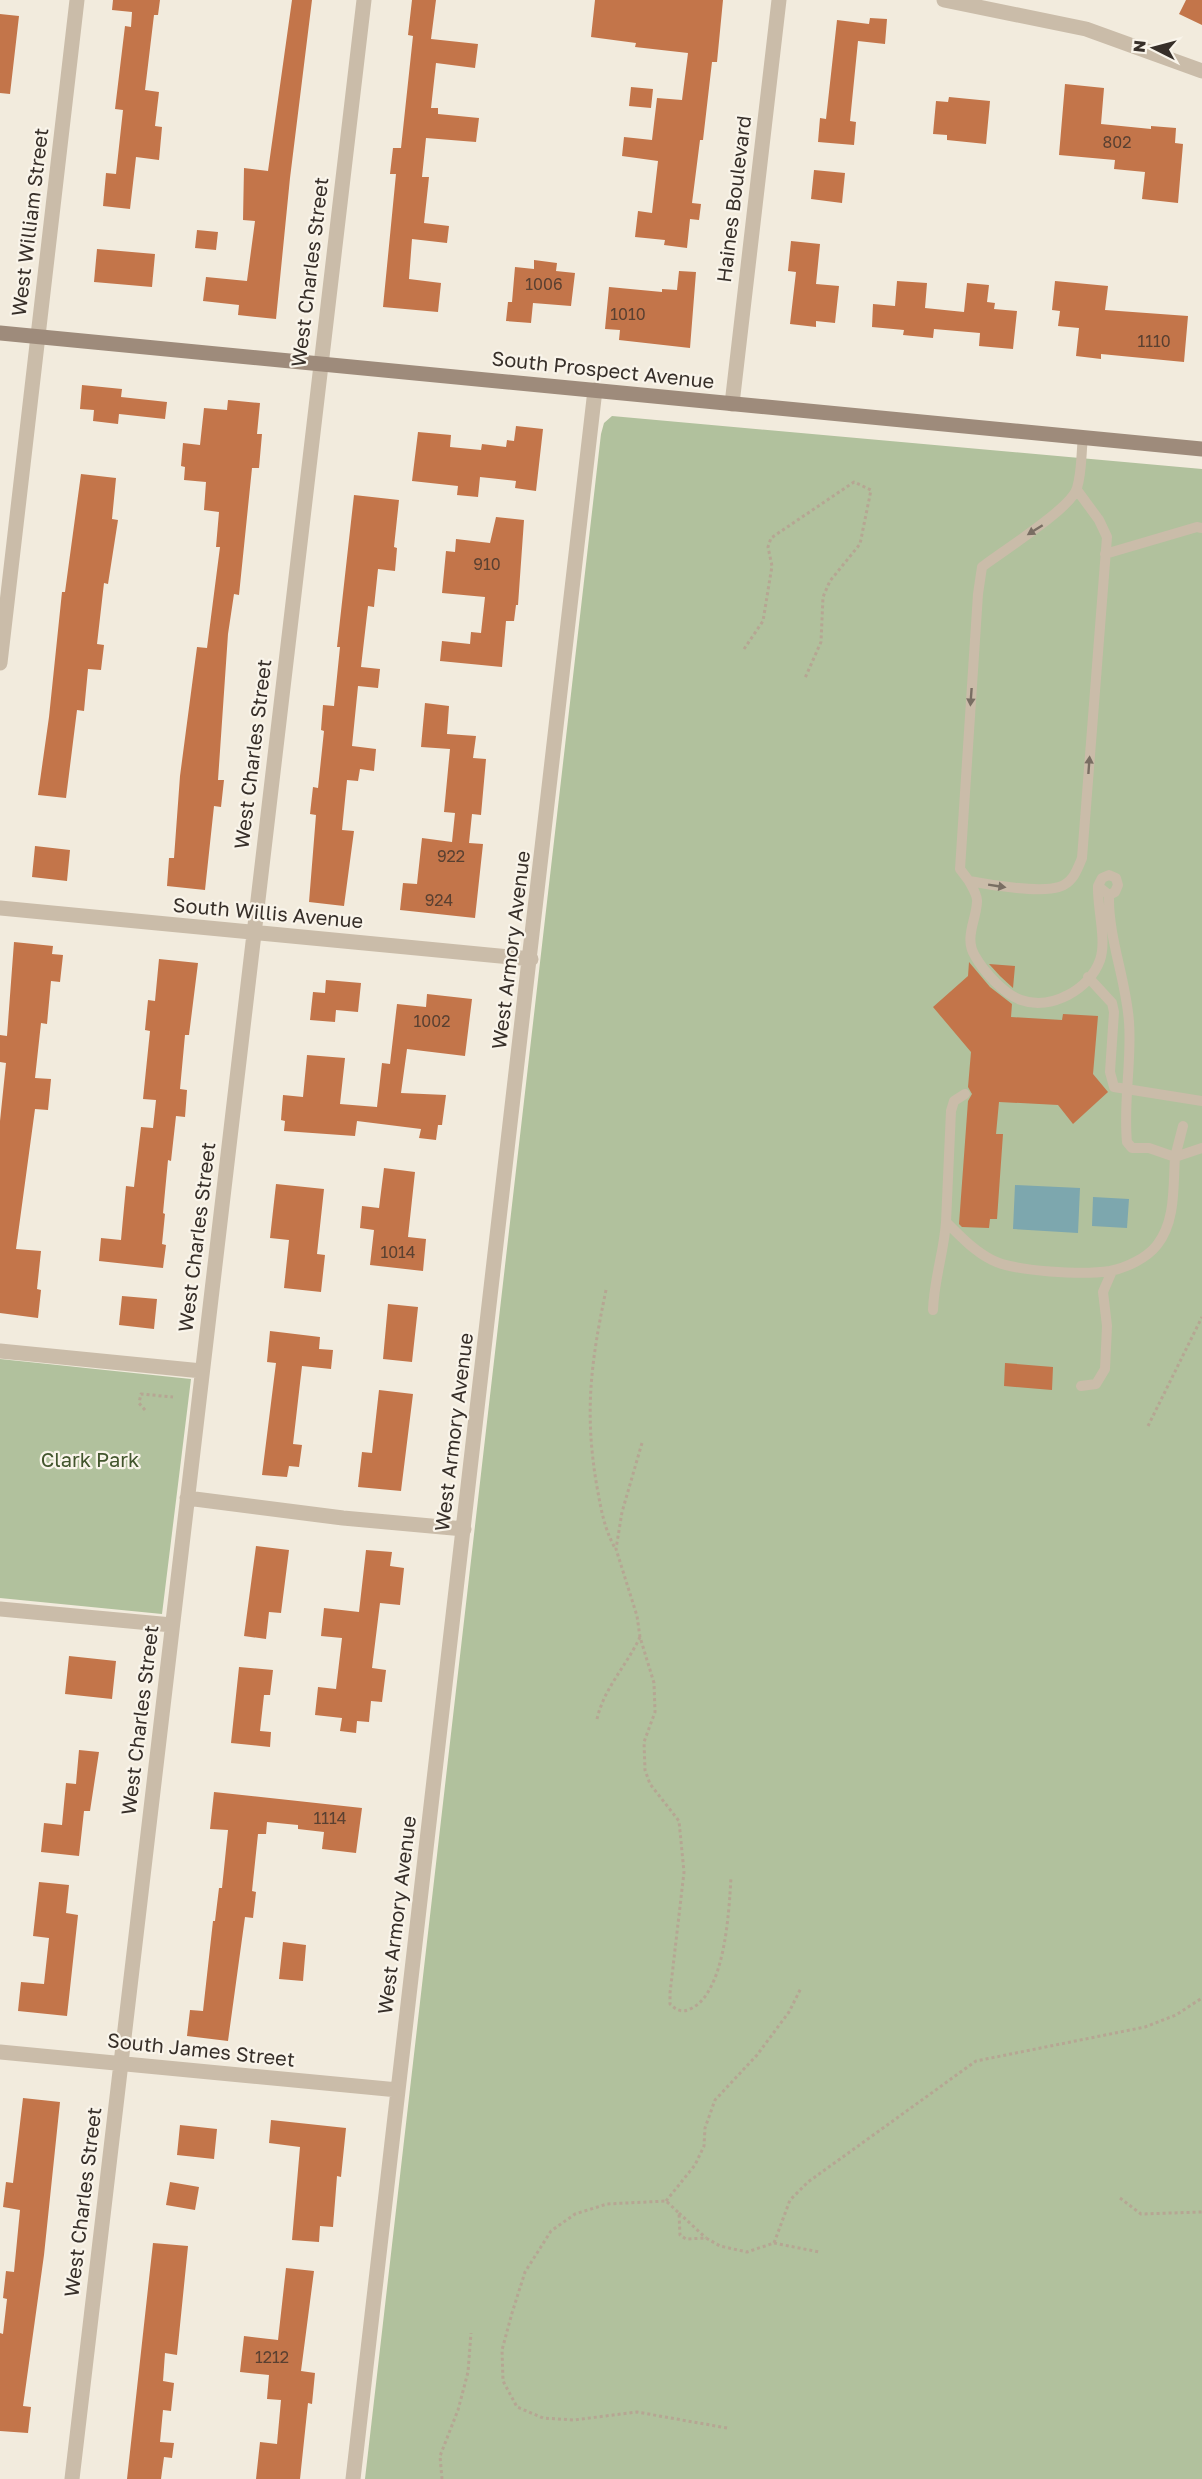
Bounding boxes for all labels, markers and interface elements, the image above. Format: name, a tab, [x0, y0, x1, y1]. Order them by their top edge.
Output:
north arrow	[1124, 18, 1184, 78]
text: N	[1129, 39, 1150, 54]
street label: Haines Boulevard	[711, 114, 755, 284]
street label: West William Street	[6, 126, 52, 317]
house number: 802	[1103, 132, 1131, 152]
street label: West Charles Street	[285, 176, 333, 368]
house number: 1006	[525, 274, 563, 294]
house number: 1010	[610, 304, 646, 324]
house number: 1110	[1137, 331, 1171, 351]
street label: South Prospect Avenue	[491, 345, 716, 393]
one-way arrow	[1027, 524, 1043, 536]
house number: 910	[473, 554, 501, 574]
street label: West Charles Street	[228, 658, 276, 850]
one-way arrow	[966, 688, 975, 707]
one-way arrow	[1084, 755, 1094, 774]
house number: 922	[437, 846, 465, 866]
street label: West Armory Avenue	[486, 849, 534, 1050]
one-way arrow	[987, 881, 1006, 890]
house number: 924	[425, 890, 453, 910]
street label: South Willis Avenue	[172, 892, 364, 932]
house number: 1002	[414, 1011, 450, 1031]
street label: West Charles Street	[172, 1141, 220, 1333]
house number: 1014	[380, 1242, 416, 1262]
street label: West Armory Avenue	[429, 1331, 477, 1532]
park label: Clark Park	[41, 1447, 139, 1471]
street label: West Charles Street	[115, 1624, 163, 1816]
house number: 1114	[313, 1808, 347, 1828]
street label: West Armory Avenue	[372, 1814, 420, 2015]
street label: South James Street	[106, 2027, 296, 2071]
street label: West Charles Street	[58, 2106, 106, 2298]
house number: 1212	[255, 2347, 289, 2367]

